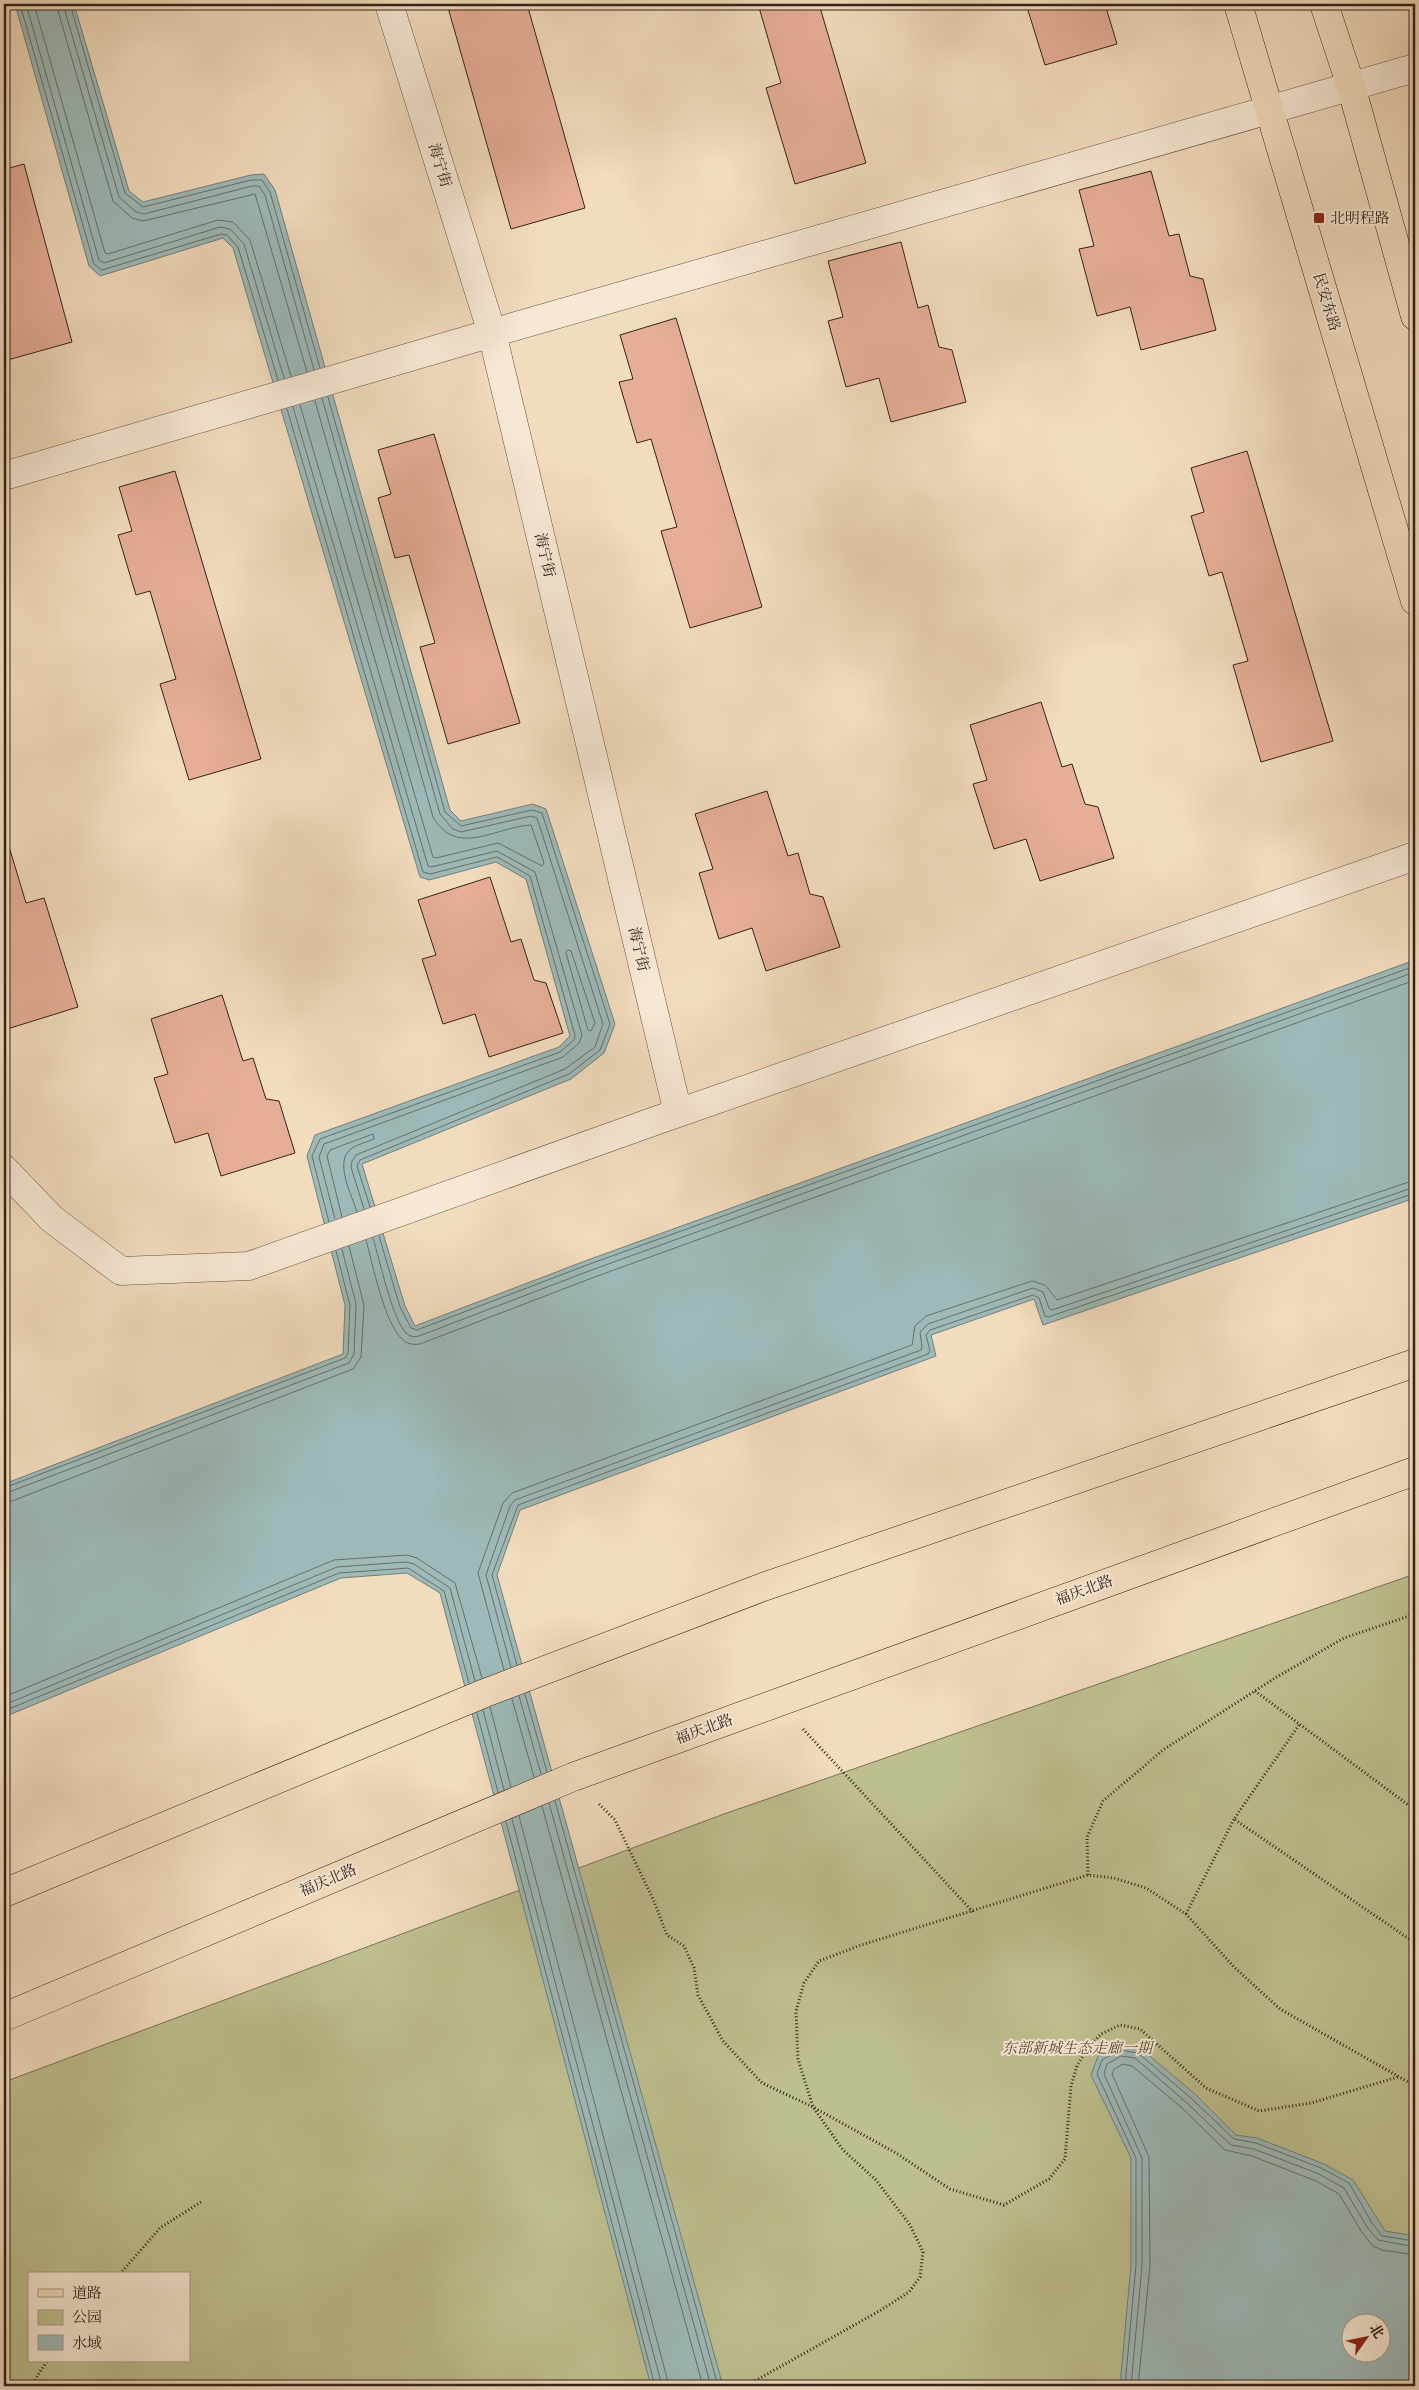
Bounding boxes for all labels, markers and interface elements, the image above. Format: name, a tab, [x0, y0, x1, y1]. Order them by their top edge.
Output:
street label: 海宁街	[425, 141, 455, 189]
place label: 北明程路	[1330, 209, 1390, 227]
marker: 北明程路	[1312, 211, 1326, 225]
street label: 民安东路	[1310, 271, 1344, 333]
street label: 海宁街	[531, 531, 559, 579]
street label: 海宁街	[625, 925, 653, 973]
street label: 福庆北路	[1053, 1571, 1115, 1609]
street label: 福庆北路	[673, 1710, 735, 1748]
street label: 福庆北路	[297, 1860, 359, 1900]
park label: 东部新城生态走廊一期	[1002, 2039, 1155, 2057]
legend	[28, 2272, 190, 2362]
text: 道路	[72, 2284, 102, 2302]
text: 公园	[72, 2308, 102, 2326]
north arrow	[1342, 2312, 1392, 2362]
text: 北	[1366, 2321, 1387, 2342]
text: 水域	[72, 2334, 102, 2352]

